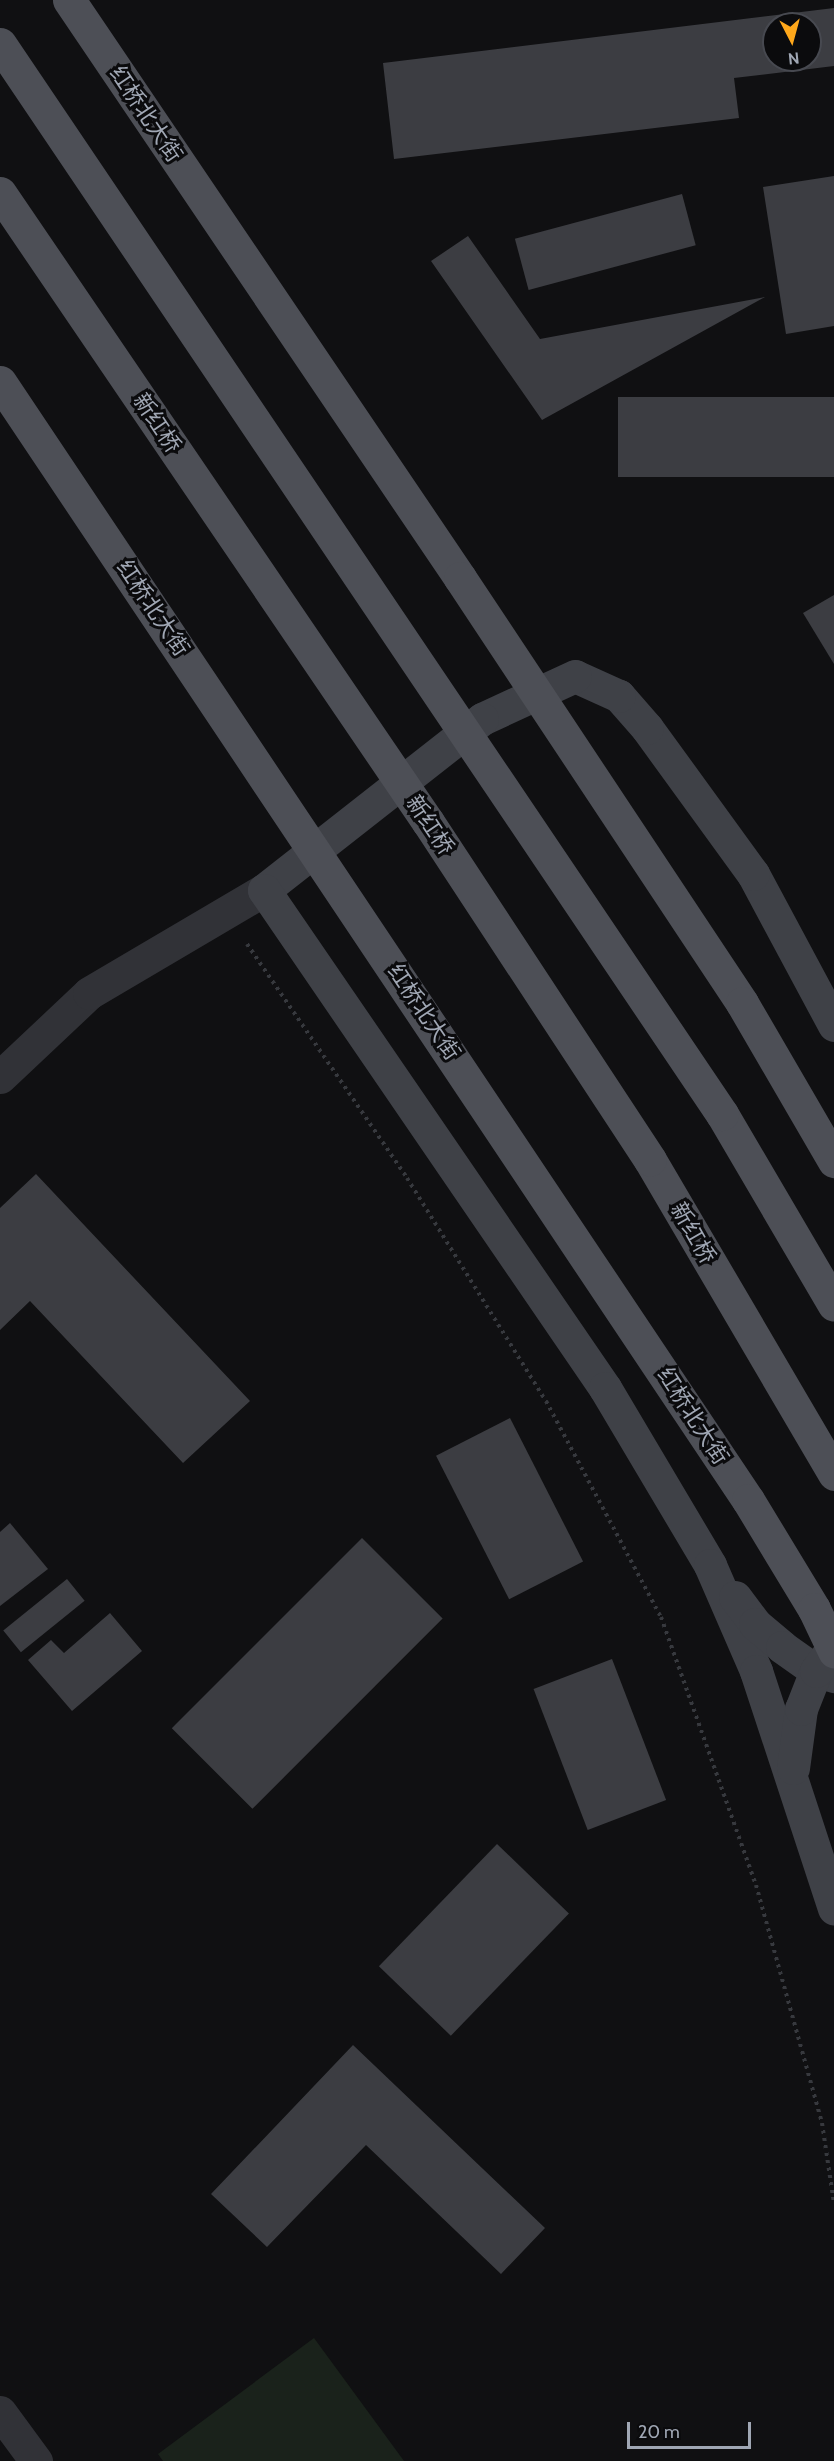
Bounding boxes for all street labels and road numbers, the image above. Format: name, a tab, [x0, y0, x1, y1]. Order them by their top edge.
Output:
street label: 红桥北大街	[104, 61, 188, 167]
street label: 新红桥	[128, 388, 186, 458]
street label: 红桥北大街	[111, 555, 195, 661]
street label: 新红桥	[401, 790, 459, 860]
street label: 红桥北大街	[382, 959, 466, 1065]
street label: 新红桥	[665, 1198, 721, 1268]
street label: 红桥北大街	[652, 1363, 734, 1469]

